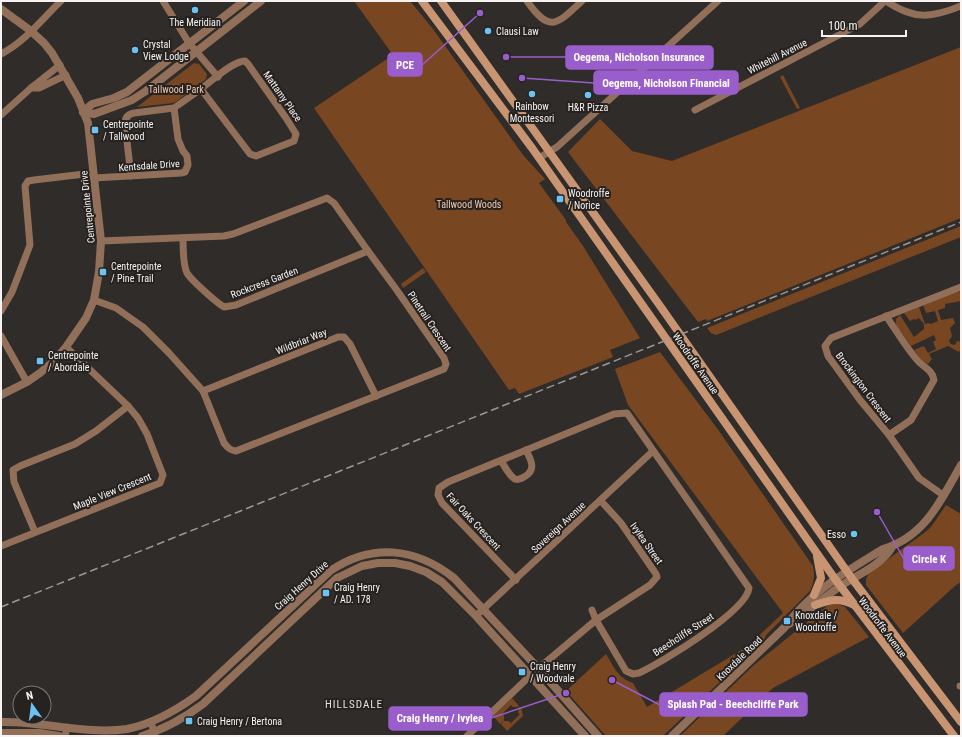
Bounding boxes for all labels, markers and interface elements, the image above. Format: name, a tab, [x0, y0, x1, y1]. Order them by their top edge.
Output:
marker: The Meridian	[190, 5, 200, 15]
scale bar	[822, 12, 906, 38]
place label: The Meridian	[169, 17, 221, 28]
text: 100 m	[828, 19, 858, 33]
marker: Clausi Law	[483, 26, 493, 36]
place label: Clausi Law	[496, 26, 539, 37]
street label: Whitehill Avenue	[746, 37, 809, 76]
place label: Crystal View Lodge	[143, 39, 189, 62]
marker: Crystal View Lodge	[130, 45, 140, 55]
callout: Oegema, Nicholson Insurance	[566, 46, 713, 69]
text: Oegema, Nicholson Insurance	[573, 51, 705, 64]
callout: PCE	[388, 53, 422, 76]
text: PCE	[396, 59, 415, 72]
street label: Mattamy Place	[261, 69, 304, 124]
callout: Oegema, Nicholson Financial	[594, 71, 738, 94]
text: Oegema, Nicholson Financial	[602, 77, 730, 90]
park label: Tallwood Park	[148, 84, 204, 95]
marker: Rainbow Montessori	[527, 89, 537, 99]
marker: H&R Pizza	[583, 90, 593, 100]
place label: Rainbow Montessori	[510, 101, 554, 124]
place label: H&R Pizza	[568, 102, 609, 113]
place label: Centrepointe / Tallwood	[103, 119, 154, 142]
marker: Centrepointe / Tallwood	[90, 125, 100, 135]
street label: Kentsdale Drive	[118, 158, 180, 173]
street label: Centrepointe Drive	[78, 170, 97, 244]
place label: Woodroffe / Norice	[568, 188, 610, 211]
marker: Woodroffe / Norice	[555, 194, 565, 204]
park label: Tallwood Woods	[437, 199, 502, 210]
place label: Centrepointe / Pine Trail	[111, 261, 162, 284]
street label: Rockcress Garden	[229, 265, 300, 300]
marker: Centrepointe / Pine Trail	[98, 267, 108, 277]
street label: Pinetrail Crescent	[405, 289, 454, 353]
street label: Wildbriar Way	[274, 326, 328, 357]
street label: Woodroffe Avenue	[670, 330, 721, 396]
place label: Centrepointe / Abordale	[48, 350, 99, 373]
street label: Brockington Crescent	[834, 350, 893, 424]
marker: Centrepointe / Abordale	[35, 356, 45, 366]
street label: Maple View Crescent	[72, 471, 153, 512]
street label: Fair Oaks Crescent	[444, 490, 503, 552]
street label: Sovereign Avenue	[529, 499, 588, 555]
street label: Ivylea Street	[628, 520, 665, 566]
place label: Esso	[827, 529, 846, 540]
marker: Esso	[849, 529, 859, 539]
callout: Circle K	[904, 547, 954, 570]
text: Circle K	[912, 553, 947, 566]
street label: Craig Henry Drive	[272, 558, 331, 612]
place label: Craig Henry / AD. 178	[334, 582, 380, 605]
marker: Craig Henry / AD. 178	[321, 588, 331, 598]
street label: Woodroffe Avenue	[856, 595, 909, 660]
place label: Knoxdale / Woodroffe	[795, 610, 837, 633]
street label: Beechcliffe Street	[651, 611, 716, 658]
marker: Knoxdale / Woodroffe	[782, 616, 792, 626]
street label: Knoxdale Road	[714, 634, 764, 683]
place label: Craig Henry / Woodvale	[530, 661, 576, 684]
marker: Craig Henry / Woodvale	[517, 667, 527, 677]
north arrow	[12, 685, 52, 725]
text: N	[25, 689, 35, 703]
callout: Splash Pad - Beechcliffe Park	[660, 693, 807, 716]
district label: HILLSDALE	[325, 698, 383, 711]
text: Splash Pad - Beechcliffe Park	[667, 698, 799, 711]
callout: Craig Henry / Ivylea	[389, 707, 491, 730]
text: Craig Henry / Ivylea	[397, 712, 483, 725]
marker: Craig Henry / Bertona	[184, 716, 194, 726]
place label: Craig Henry / Bertona	[197, 716, 282, 727]

